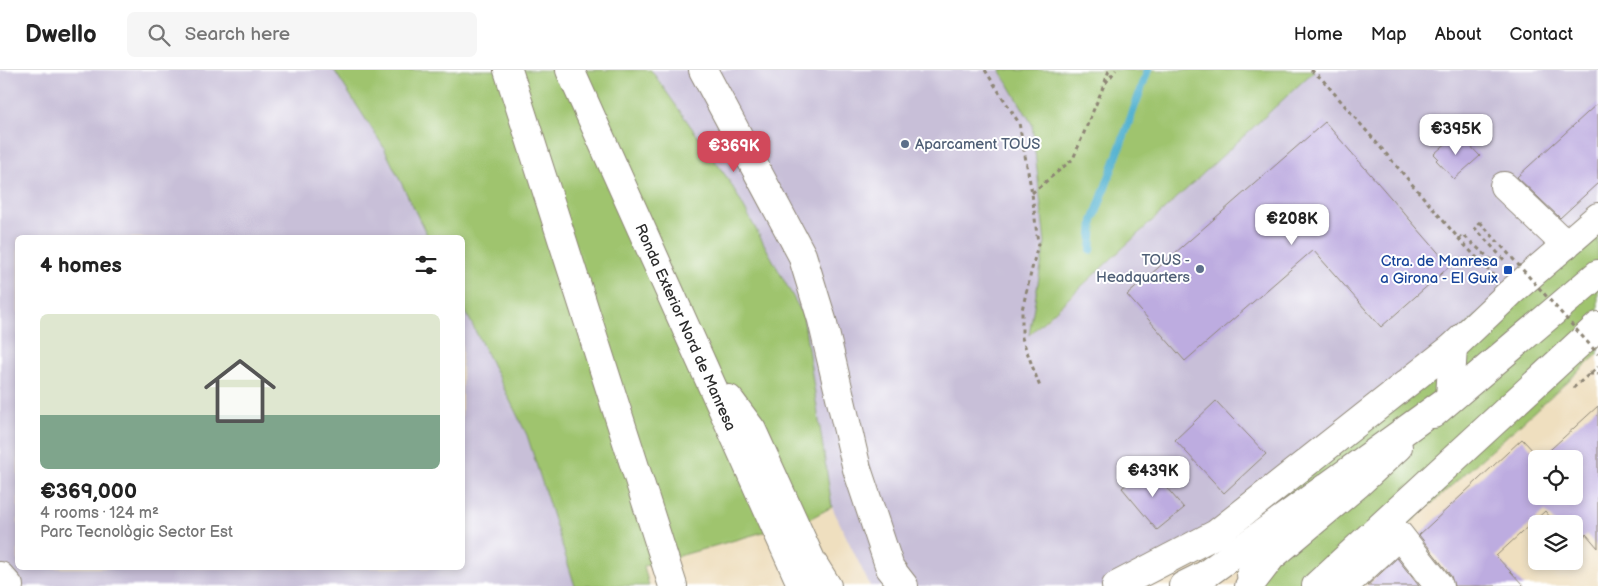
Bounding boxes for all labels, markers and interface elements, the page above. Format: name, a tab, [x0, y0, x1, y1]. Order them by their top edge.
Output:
search box	[127, 12, 477, 57]
text: Dwello	[25, 20, 97, 49]
icon: search	[145, 21, 173, 49]
text: Search here	[185, 23, 290, 46]
text: Home	[1294, 24, 1343, 45]
text: Map	[1371, 24, 1407, 45]
text: About	[1435, 24, 1482, 45]
text: Contact	[1510, 24, 1573, 45]
pin: €395K	[1421, 114, 1491, 156]
text: €395K	[1431, 120, 1481, 139]
pin: €369K	[699, 131, 769, 173]
place label: Aparcament TOUS	[915, 135, 1040, 154]
text: €369K	[708, 137, 760, 156]
marker: Aparcament TOUS	[899, 138, 911, 150]
pin: €208K	[1257, 204, 1327, 246]
text: €208K	[1266, 210, 1318, 229]
street label: Ronda Exterior Nord de Manresa	[631, 221, 740, 434]
icon: filters	[412, 251, 440, 279]
place label: TOUS - Headquarters	[1096, 251, 1191, 287]
place label: Ctra. de Manresa a Girona - El Guix	[1380, 252, 1498, 288]
text: 4 homes	[40, 253, 122, 278]
marker: TOUS - Headquarters	[1194, 263, 1206, 275]
marker: Ctra. de Manresa a Girona - El Guix	[1502, 264, 1514, 276]
icon: home	[195, 346, 285, 436]
map controls	[1528, 450, 1583, 570]
button: locate	[1528, 450, 1583, 505]
pin: €439K	[1118, 456, 1188, 498]
text: €439K	[1127, 462, 1179, 481]
text: €369,000	[40, 479, 137, 504]
text: 4 rooms · 124 m²	[40, 504, 159, 523]
button: layers	[1528, 515, 1583, 570]
text: Parc Tecnològic Sector Est	[40, 523, 233, 542]

